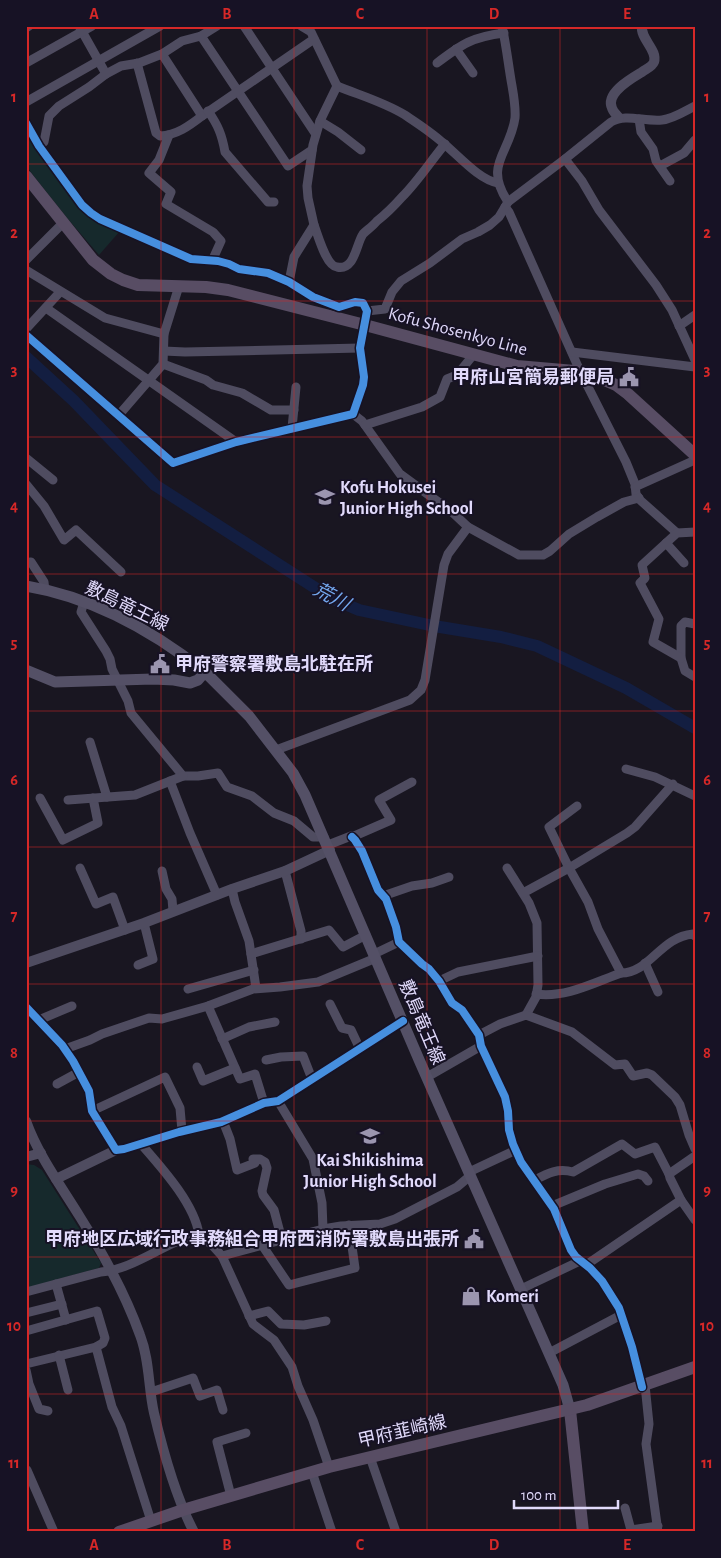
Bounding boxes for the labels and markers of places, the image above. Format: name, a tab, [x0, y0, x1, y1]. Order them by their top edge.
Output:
public building icon: 甲府山宮簡易郵便局	[618, 366, 640, 388]
place label: 甲府山宮簡易郵便局	[452, 367, 614, 387]
place label: Kofu Hokusei Junior High School	[340, 479, 473, 518]
school or university icon: Kofu Hokusei Junior High School	[314, 486, 336, 508]
public building icon: 甲府警察署敷島北駐在所	[149, 653, 171, 675]
place label: 甲府警察署敷島北駐在所	[175, 654, 373, 674]
school or university icon: Kai Shikishima Junior High School	[359, 1125, 381, 1147]
place label: Kai Shikishima Junior High School	[303, 1152, 437, 1191]
place label: 甲府地区広域行政事務組合甲府西消防署敷島出張所	[45, 1228, 459, 1249]
public building icon: 甲府地区広域行政事務組合甲府西消防署敷島出張所	[463, 1228, 485, 1250]
shop icon: Komeri	[460, 1285, 482, 1307]
place label: Komeri	[486, 1288, 539, 1306]

